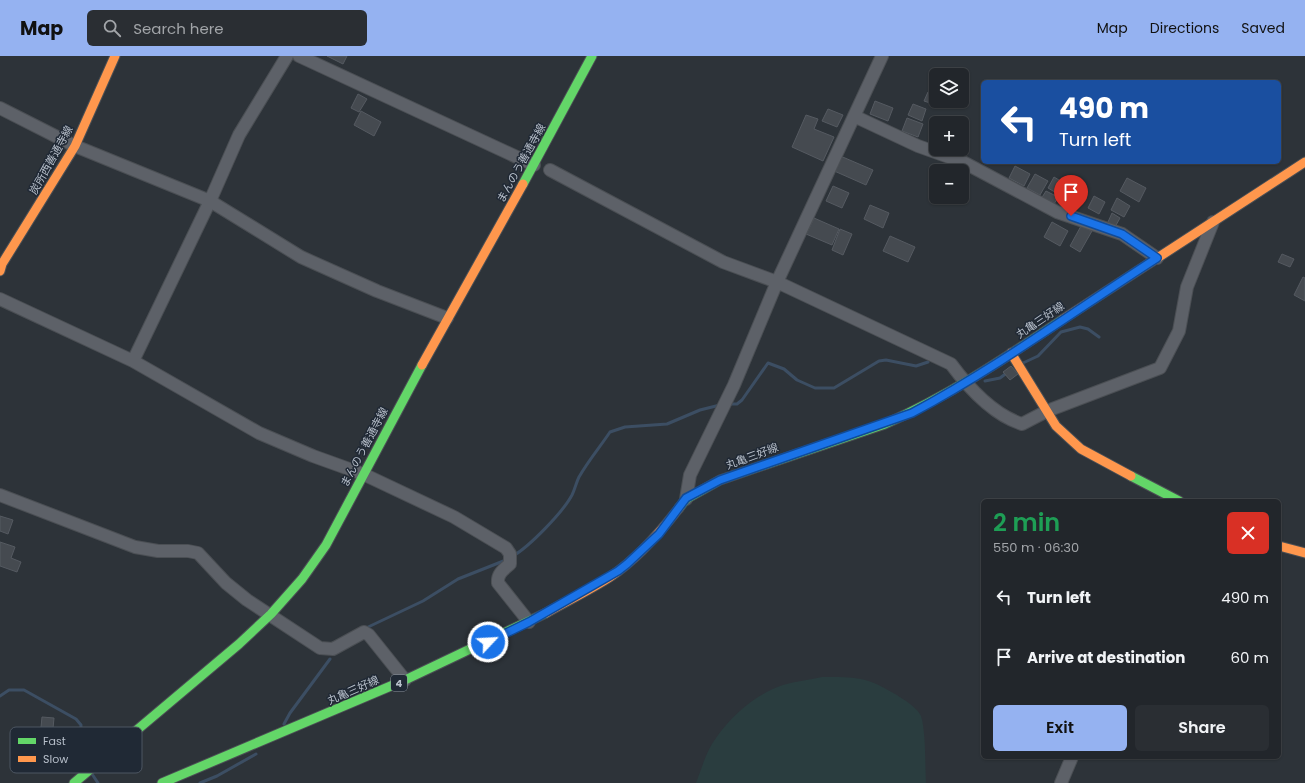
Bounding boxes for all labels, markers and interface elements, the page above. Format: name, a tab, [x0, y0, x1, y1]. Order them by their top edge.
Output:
search box	[87, 10, 367, 46]
text: Map	[20, 15, 63, 42]
icon: search	[101, 17, 123, 39]
text: Search here	[133, 18, 224, 39]
text: Map	[1097, 18, 1128, 38]
text: Directions	[1150, 18, 1219, 38]
text: Saved	[1241, 18, 1285, 38]
map controls	[929, 68, 969, 204]
button: layers	[929, 68, 969, 108]
text: 490 m	[1059, 89, 1149, 128]
icon: left	[993, 96, 1045, 148]
button: +	[929, 116, 969, 156]
street label: まんのう善通寺線	[493, 121, 549, 205]
street label: 炭所西善通寺線	[25, 122, 77, 198]
text: Turn left	[1059, 127, 1131, 152]
button: −	[929, 164, 969, 204]
pin	[1054, 175, 1088, 216]
icon: arrive	[1060, 181, 1082, 203]
street label: 丸亀三好線	[1013, 298, 1067, 342]
street label: まんのう善通寺線	[336, 404, 392, 490]
street label: 丸亀三好線	[723, 439, 781, 473]
text: 2 min	[993, 506, 1060, 539]
button: close	[1227, 512, 1269, 554]
text: 550 m · 06:30	[993, 538, 1079, 557]
icon: left	[993, 586, 1015, 608]
text: Turn left	[1027, 587, 1091, 608]
text: 490 m	[1221, 587, 1269, 608]
position arrow	[467, 621, 509, 663]
icon: arrive	[993, 646, 1015, 668]
text: Arrive at destination	[1027, 647, 1185, 668]
text: 60 m	[1231, 647, 1269, 668]
street label: 丸亀三好線	[325, 672, 381, 708]
road number: 4	[391, 675, 407, 691]
button: Exit	[993, 705, 1127, 751]
button: Share	[1135, 705, 1269, 751]
legend	[10, 727, 142, 773]
text: Fast	[43, 733, 66, 749]
text: Slow	[43, 751, 68, 767]

